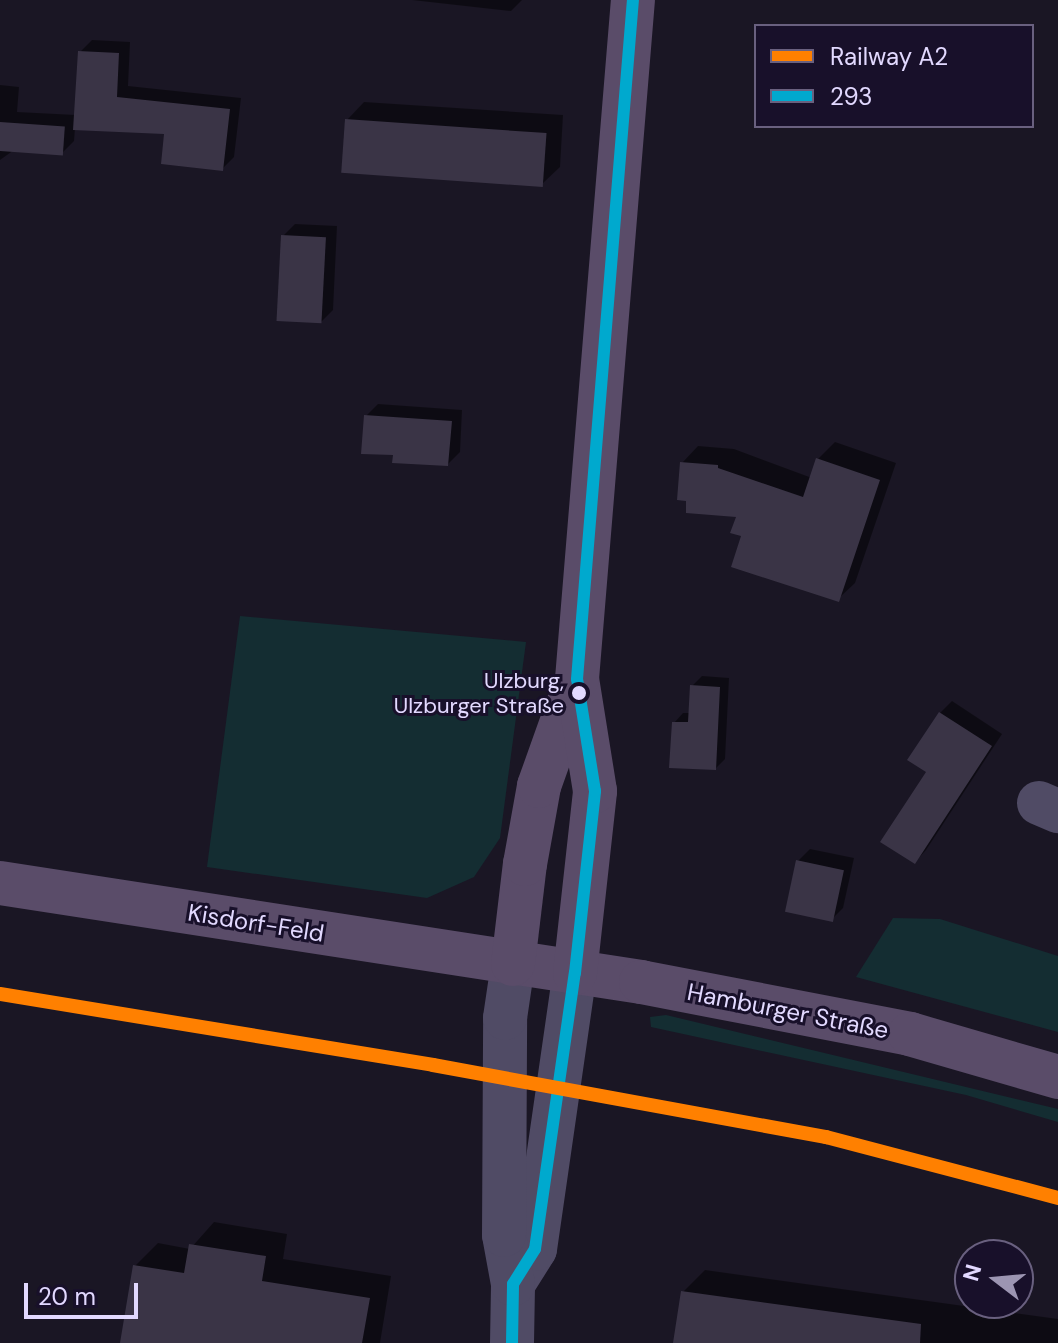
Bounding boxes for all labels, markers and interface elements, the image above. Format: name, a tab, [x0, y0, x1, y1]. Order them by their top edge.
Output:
legend	[754, 24, 1034, 128]
text: Railway A2	[830, 41, 948, 72]
text: 293	[830, 81, 872, 112]
place label: Ulzburg, Ulzburger Straße	[394, 667, 564, 718]
marker: Ulzburg, Ulzburger Straße	[571, 685, 587, 701]
street label: Kisdorf-Feld	[186, 898, 326, 948]
street label: Hamburger Straße	[685, 977, 891, 1045]
north arrow	[954, 1239, 1034, 1319]
text: N	[956, 1261, 989, 1285]
scale bar	[28, 1267, 142, 1317]
text: 20 m	[38, 1281, 96, 1312]

